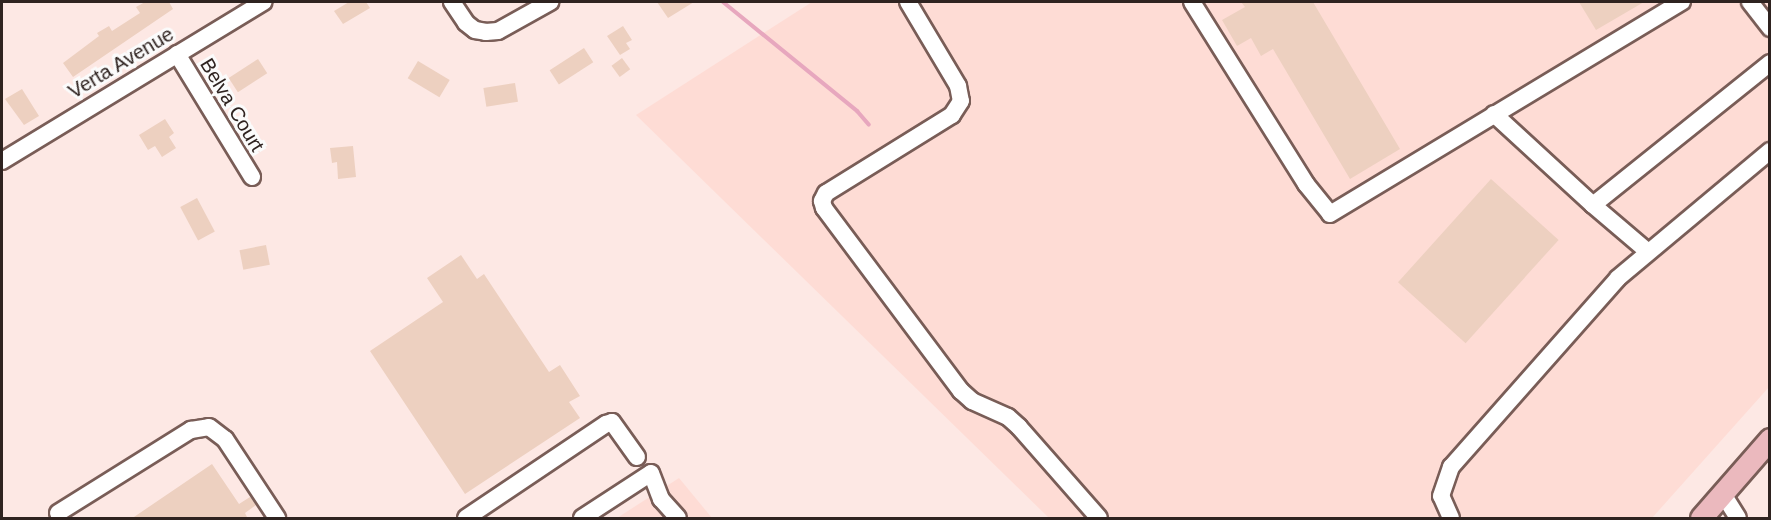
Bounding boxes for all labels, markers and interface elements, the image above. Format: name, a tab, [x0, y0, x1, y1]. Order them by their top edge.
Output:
street label: Verta Avenue	[64, 22, 178, 104]
street label: Belva Court	[195, 54, 269, 156]

